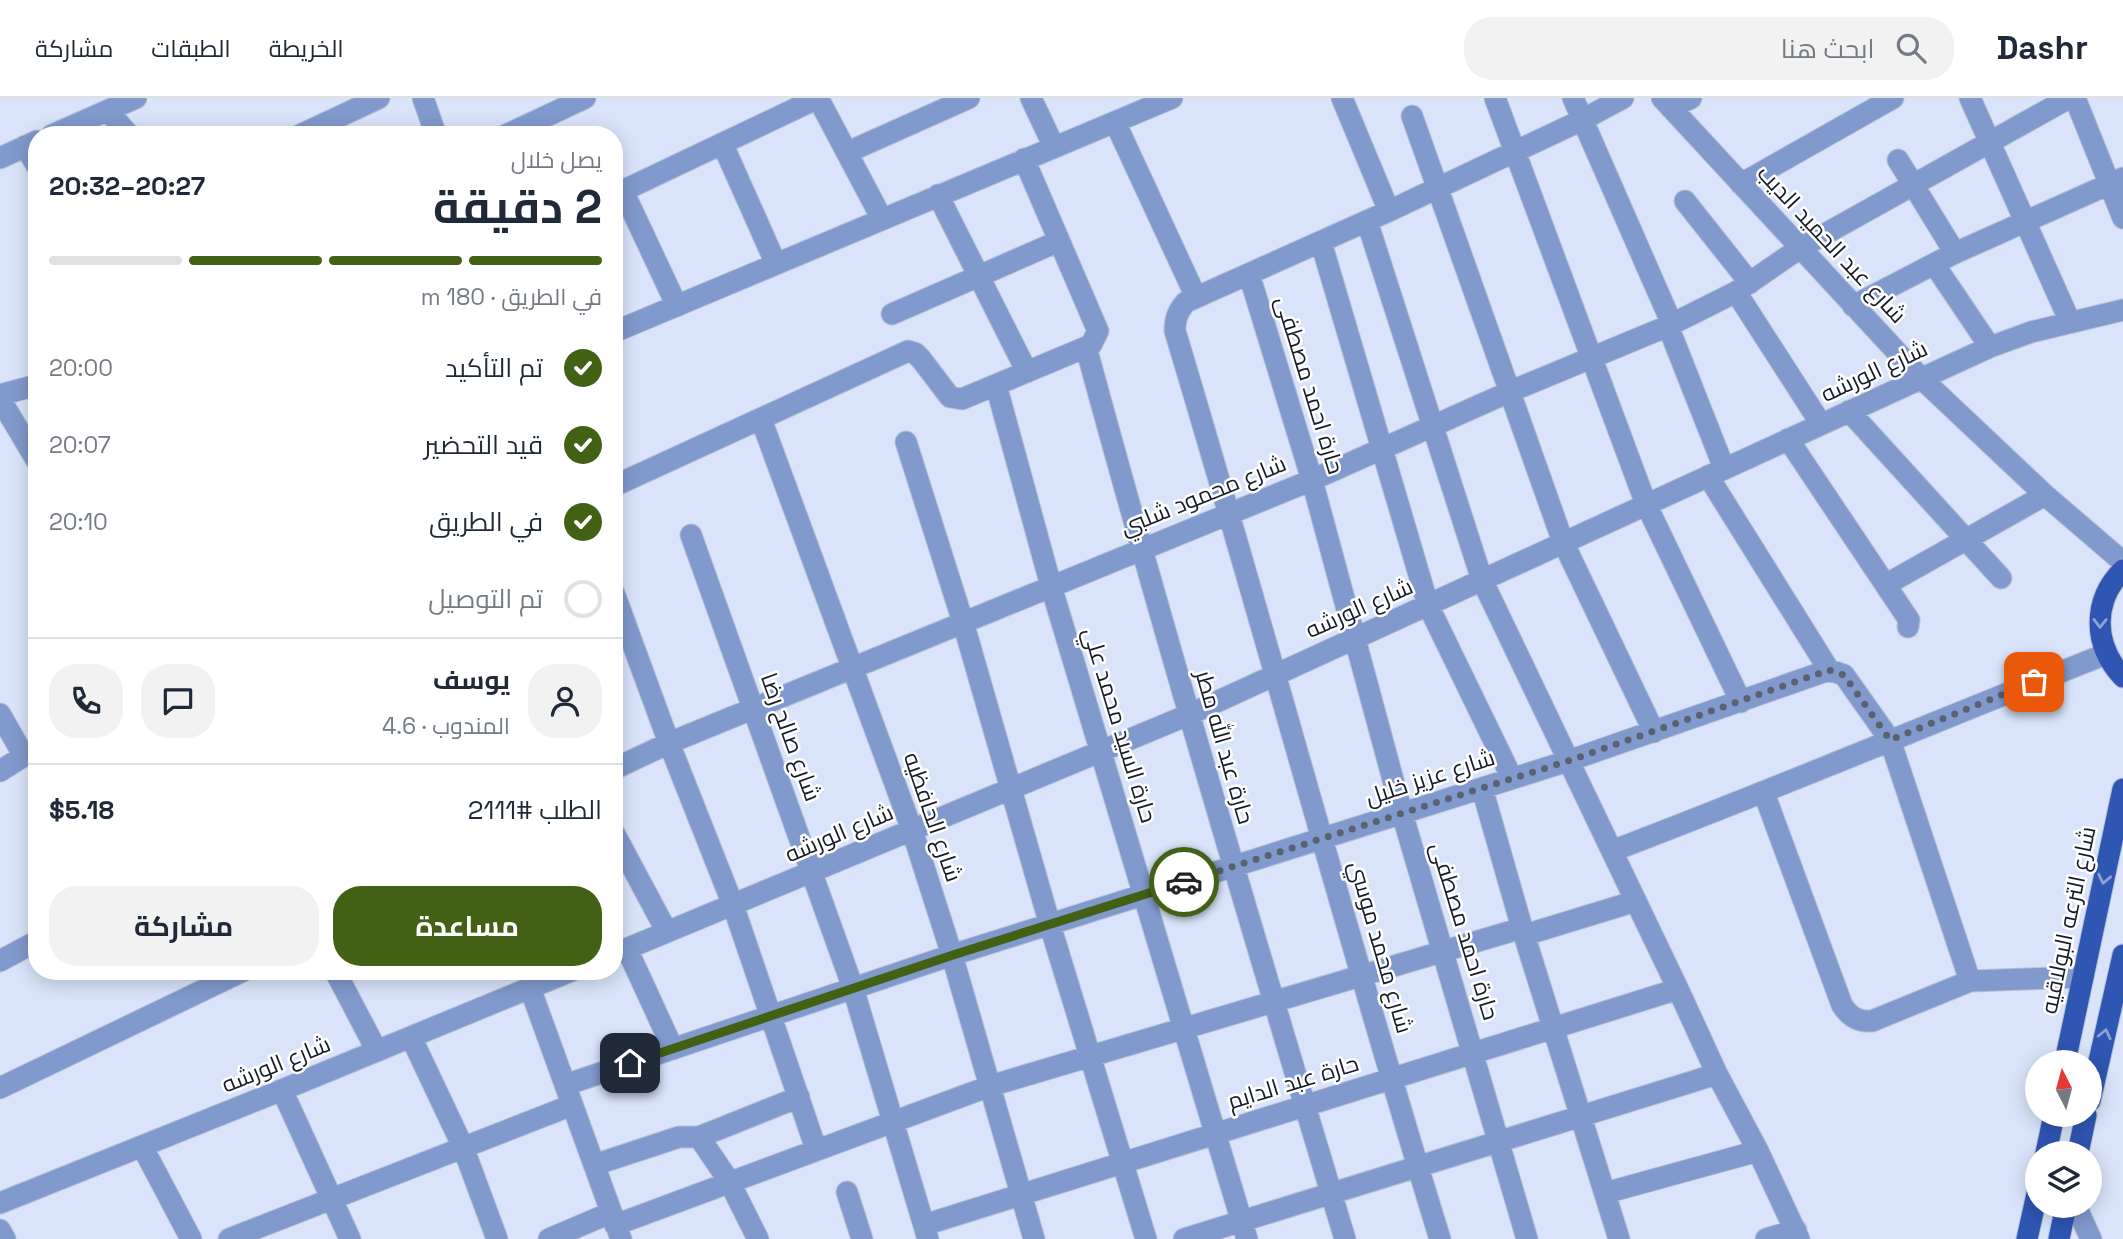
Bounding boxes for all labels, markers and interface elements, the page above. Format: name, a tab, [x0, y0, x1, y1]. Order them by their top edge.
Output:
search box	[1464, 17, 1954, 80]
text: Dashr	[1996, 27, 2088, 69]
icon: search	[1892, 29, 1930, 67]
text: ابحث هنا	[1781, 32, 1874, 66]
text: مشاركة	[35, 33, 113, 64]
text: الطبقات	[151, 33, 231, 64]
text: الخريطة	[269, 33, 344, 64]
text: يصل خلال	[511, 145, 602, 175]
street label: شارع عبد الحميد الديب	[1750, 159, 1913, 330]
text: 20:27–20:32	[49, 169, 205, 203]
text: 2 دقيقة	[433, 178, 602, 236]
text: في الطريق · 180 m	[421, 282, 602, 312]
street label: حارة احمد مصطفى	[1269, 292, 1351, 478]
street label: شارع الورشه	[1816, 333, 1933, 410]
icon: check	[564, 349, 602, 387]
text: تم التأكيد	[445, 351, 543, 385]
text: 20:00	[49, 353, 113, 383]
icon: check	[564, 426, 602, 464]
text: قيد التحضير	[424, 428, 543, 462]
text: 20:07	[49, 430, 111, 460]
street label: شارع محمود شلبي	[1116, 448, 1292, 545]
icon: check	[564, 503, 602, 541]
text: في الطريق	[429, 505, 543, 539]
text: 20:10	[49, 507, 108, 537]
street label: شارع الورشه	[1301, 571, 1418, 646]
text: تم التوصيل	[428, 582, 543, 616]
one-way arrow	[2093, 618, 2108, 629]
street label: حارة السيد محمد علي	[1073, 624, 1164, 827]
pin	[2004, 652, 2064, 712]
text: يوسف	[433, 663, 510, 697]
icon: bag	[2015, 663, 2053, 701]
button: phone	[49, 664, 123, 738]
button: chat	[141, 664, 215, 738]
button: person	[528, 664, 602, 738]
street label: حارة عبد الله مطر	[1188, 665, 1261, 827]
street label: شارع صالح رضا	[753, 669, 828, 806]
text: المندوب · 4.6	[382, 711, 510, 741]
street label: شارع عزيز خليل	[1361, 742, 1499, 813]
street label: شارع الحافظيه	[896, 748, 969, 886]
text: $5.18	[49, 793, 114, 827]
text: الطلب #2111	[468, 793, 602, 827]
street label: شارع الورشه	[780, 797, 898, 870]
street label: شارع الترعه البولاقيه	[2033, 824, 2103, 1017]
street label: حارة احمد مصطفى	[1424, 838, 1506, 1024]
courier	[1149, 847, 1219, 917]
street label: شارع محمد موسي	[1340, 857, 1420, 1037]
icon: car	[1165, 863, 1203, 901]
one-way arrow	[2097, 873, 2112, 885]
button: مشاركة	[49, 886, 319, 966]
button: مساعدة	[333, 886, 602, 966]
one-way arrow	[2096, 1028, 2111, 1040]
street label: شارع الورشه	[217, 1029, 335, 1100]
pin	[600, 1033, 660, 1093]
icon: home	[611, 1044, 649, 1082]
street label: حارة عبد الدايم	[1224, 1048, 1363, 1117]
north arrow	[2025, 1050, 2102, 1127]
map controls	[2025, 1050, 2102, 1218]
button: layers	[2025, 1141, 2102, 1218]

